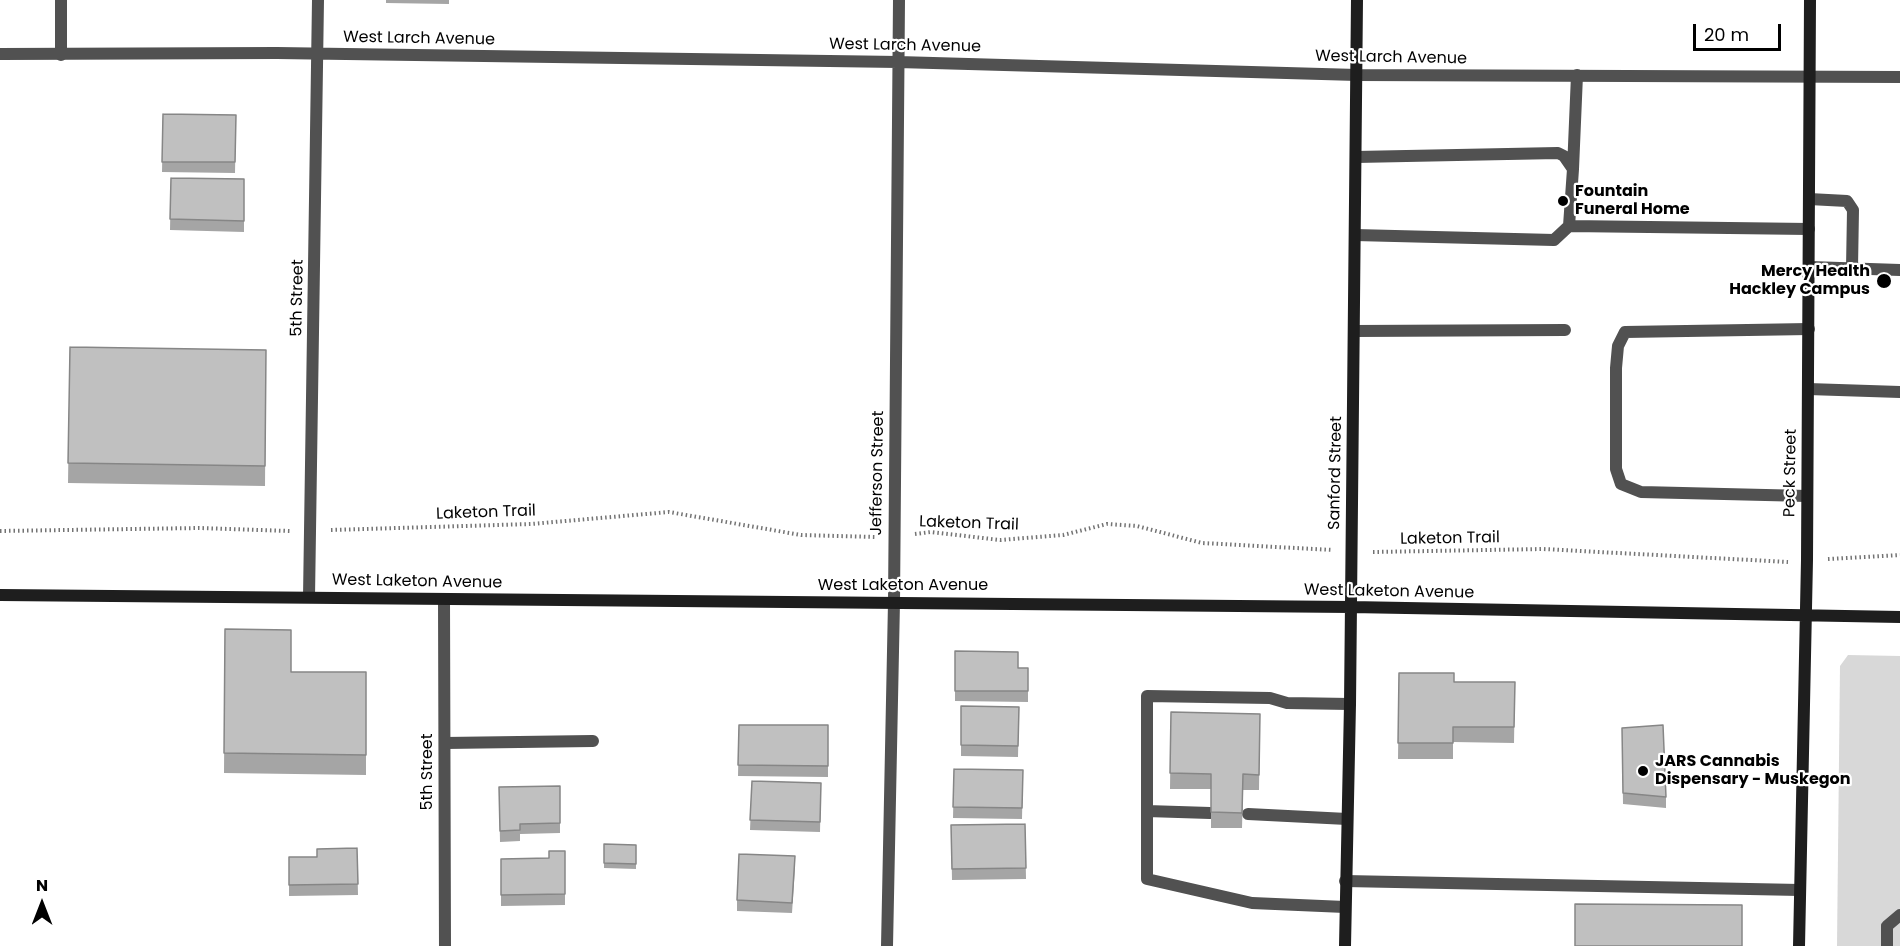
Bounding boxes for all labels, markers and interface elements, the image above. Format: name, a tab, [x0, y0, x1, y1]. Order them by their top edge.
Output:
scale bar	[1696, 12, 1784, 50]
text: 20 m	[1704, 22, 1749, 47]
street label: West Larch Avenue	[343, 28, 495, 50]
street label: West Larch Avenue	[829, 35, 981, 57]
street label: West Larch Avenue	[1315, 47, 1467, 69]
place label: Fountain Funeral Home	[1575, 182, 1690, 220]
marker: Fountain Funeral Home	[1556, 194, 1570, 208]
street label: 5th Street	[288, 259, 308, 337]
place label: Mercy Health Hackley Campus	[1729, 262, 1870, 300]
marker: Mercy Health Hackley Campus	[1875, 272, 1893, 290]
street label: Jefferson Street	[867, 410, 889, 536]
street label: Sanford Street	[1325, 416, 1347, 530]
street label: Peck Street	[1781, 429, 1801, 517]
street label: Laketon Trail	[436, 502, 536, 524]
street label: Laketon Trail	[919, 513, 1019, 535]
street label: Laketon Trail	[1400, 529, 1500, 549]
street label: West Laketon Avenue	[332, 571, 502, 593]
street label: West Laketon Avenue	[818, 576, 988, 596]
street label: West Laketon Avenue	[1304, 581, 1474, 603]
street label: 5th Street	[418, 733, 438, 811]
place label: JARS Cannabis Dispensary - Muskegon	[1655, 752, 1851, 790]
marker: JARS Cannabis Dispensary - Muskegon	[1636, 764, 1650, 778]
north arrow	[12, 874, 72, 934]
text: N	[36, 874, 48, 897]

